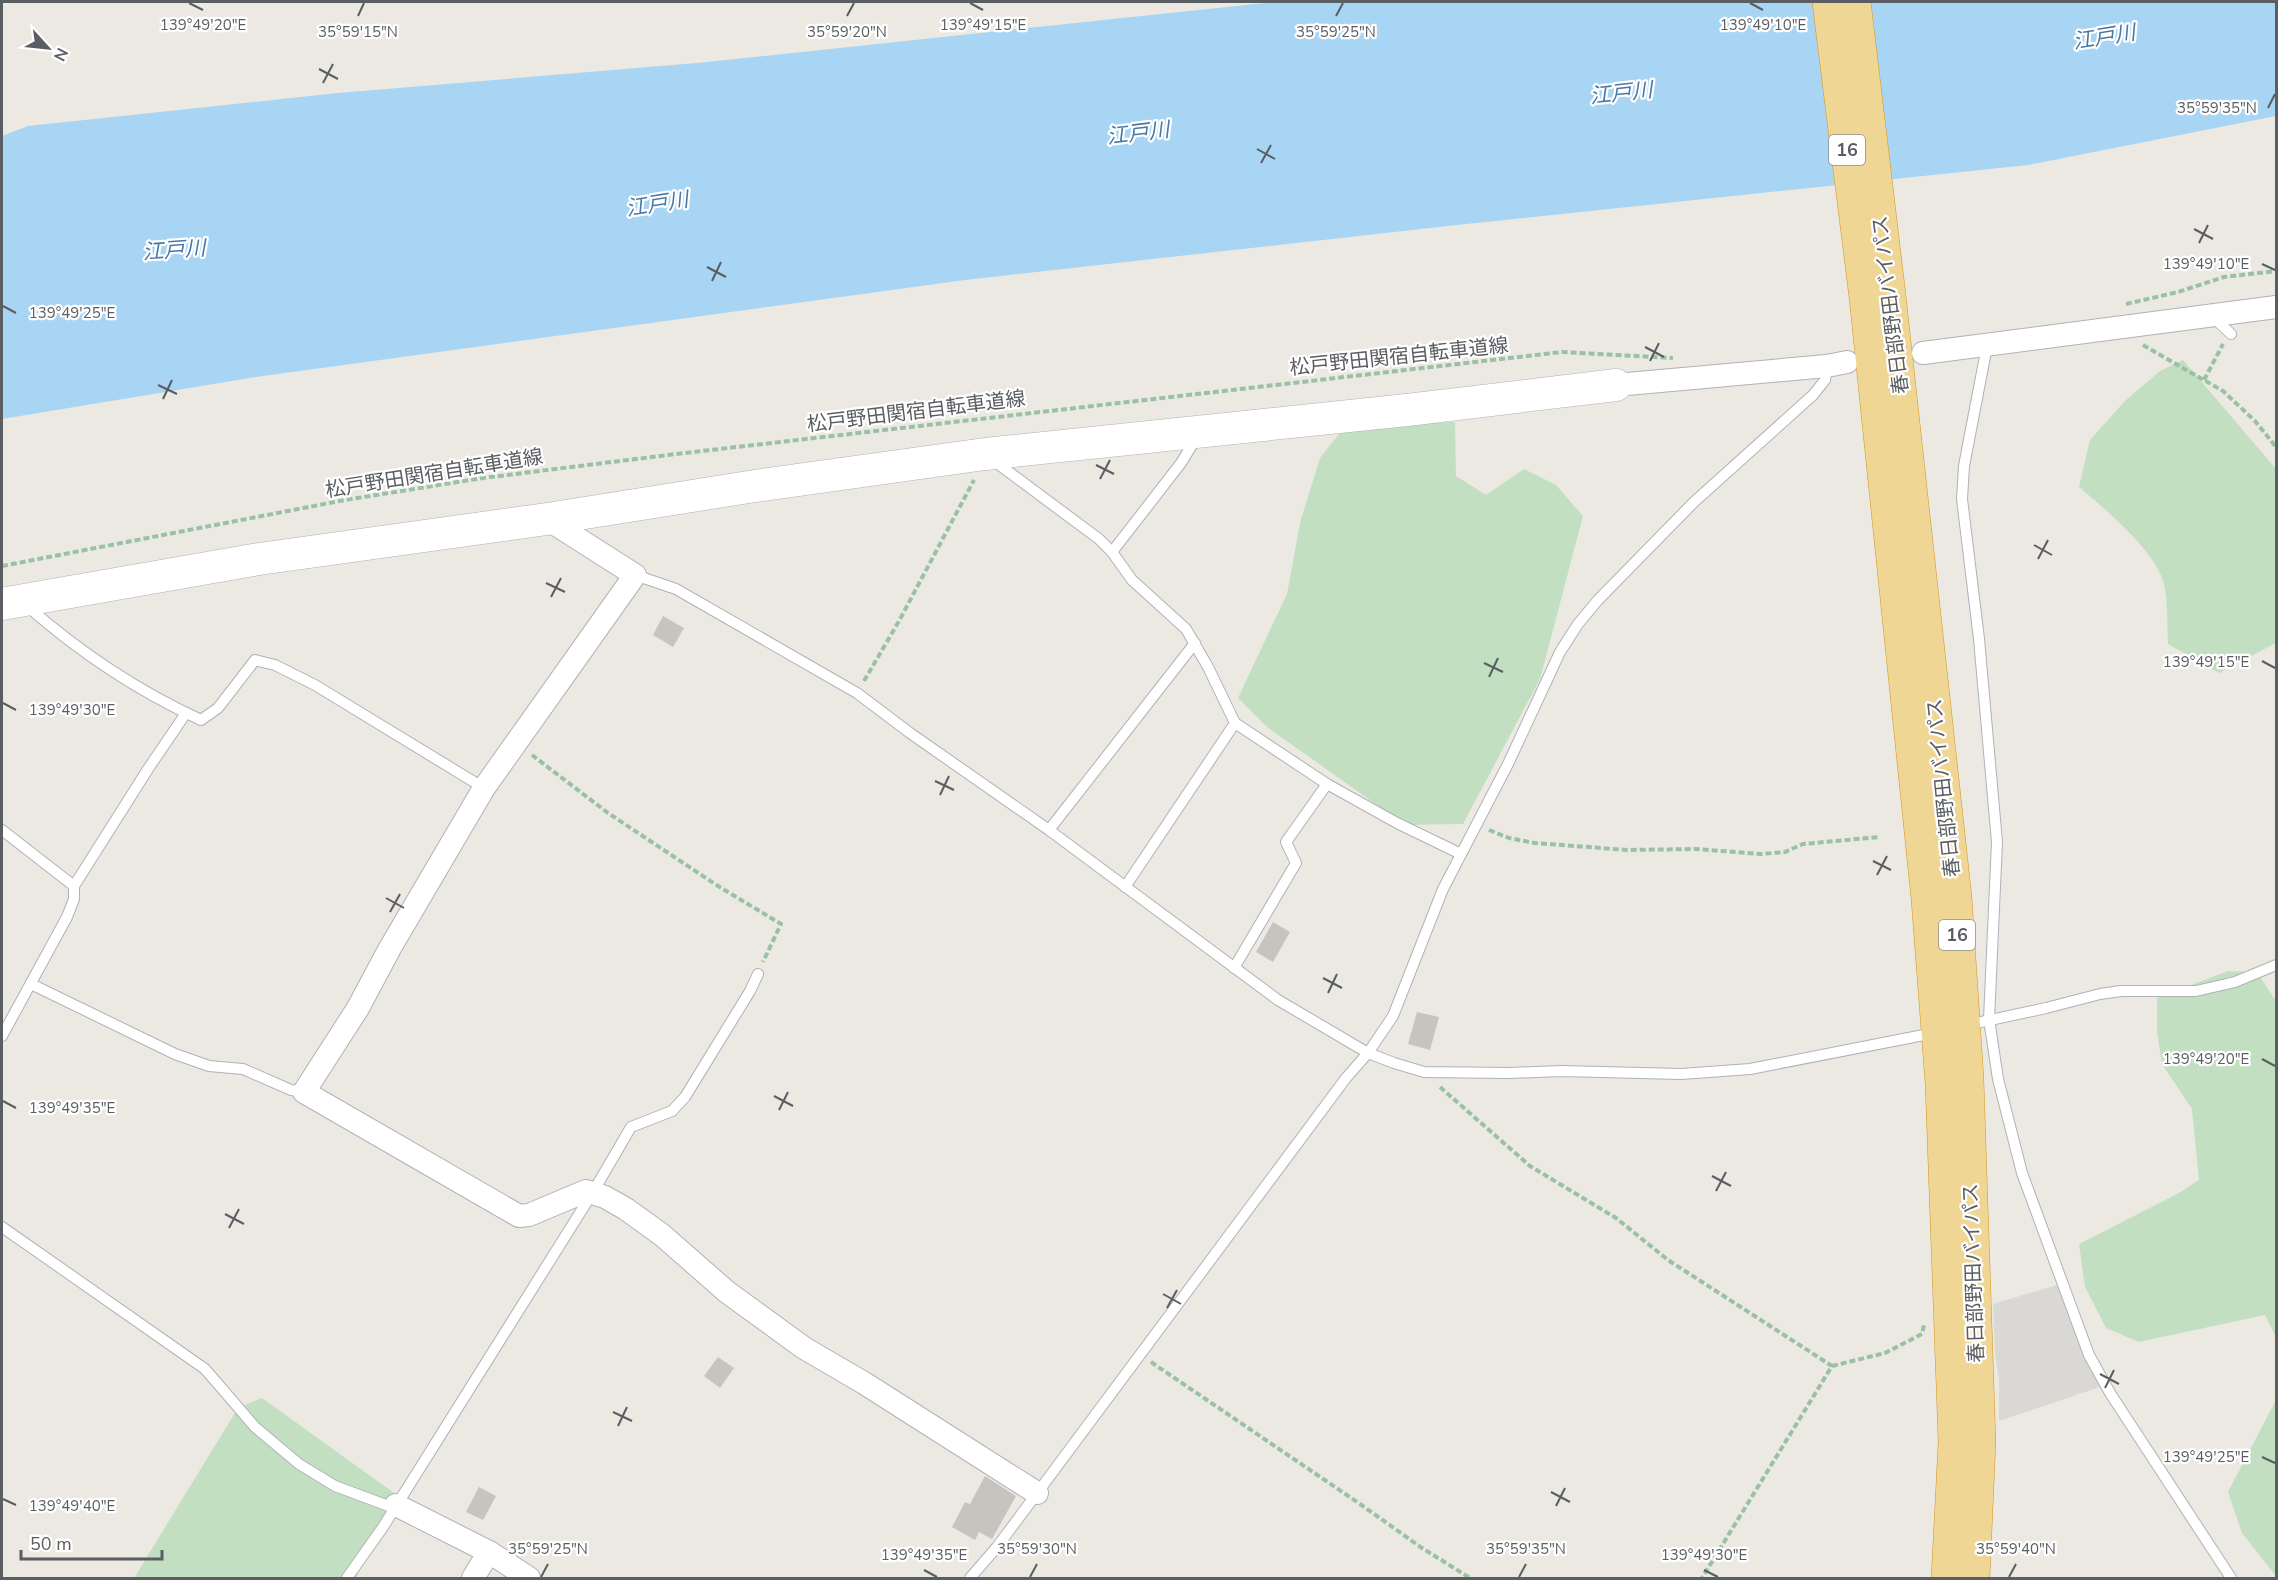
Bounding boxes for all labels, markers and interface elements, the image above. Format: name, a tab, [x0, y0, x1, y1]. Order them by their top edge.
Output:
text: 139°49'20"E	[160, 15, 246, 35]
text: 139°49'15"E	[940, 15, 1026, 35]
text: 139°49'10"E	[1720, 15, 1806, 35]
north arrow	[18, 18, 78, 78]
water label: 江戸川	[2071, 18, 2139, 56]
text: 35°59'15"N	[318, 22, 398, 42]
text: 35°59'20"N	[807, 22, 887, 42]
text: 35°59'25"N	[1296, 22, 1376, 42]
text: N	[48, 44, 73, 65]
water label: 江戸川	[1588, 76, 1656, 110]
text: 35°59'35"N	[2177, 98, 2257, 118]
water label: 江戸川	[1105, 115, 1173, 151]
road number: 16	[1829, 135, 1865, 165]
water label: 江戸川	[624, 185, 692, 223]
street label: 春日部野田バイパス	[1866, 214, 1915, 396]
water label: 江戸川	[142, 234, 208, 266]
text: 139°49'10"E	[2163, 254, 2249, 274]
text: 139°49'25"E	[29, 303, 115, 323]
street label: 松戸野田関宿自転車道線	[1288, 332, 1510, 381]
street label: 松戸野田関宿自転車道線	[805, 385, 1027, 438]
street label: 松戸野田関宿自転車道線	[323, 443, 545, 504]
text: 139°49'15"E	[2163, 652, 2249, 672]
street label: 春日部野田バイパス	[1921, 697, 1966, 879]
text: 139°49'30"E	[29, 700, 115, 720]
road number: 16	[1939, 920, 1975, 950]
text: 139°49'20"E	[2163, 1049, 2249, 1069]
text: 139°49'35"E	[29, 1098, 115, 1118]
street label: 春日部野田バイパス	[1957, 1183, 1990, 1363]
text: 139°49'25"E	[2163, 1447, 2249, 1467]
text: 139°49'40"E	[29, 1496, 115, 1516]
scale bar	[21, 1523, 162, 1561]
text: 50 m	[30, 1532, 72, 1556]
text: 35°59'25"N	[508, 1539, 588, 1559]
text: 35°59'30"N	[997, 1539, 1077, 1559]
text: 35°59'35"N	[1486, 1539, 1566, 1559]
text: 35°59'40"N	[1976, 1539, 2056, 1559]
text: 139°49'35"E	[881, 1545, 967, 1565]
text: 139°49'30"E	[1661, 1545, 1747, 1565]

